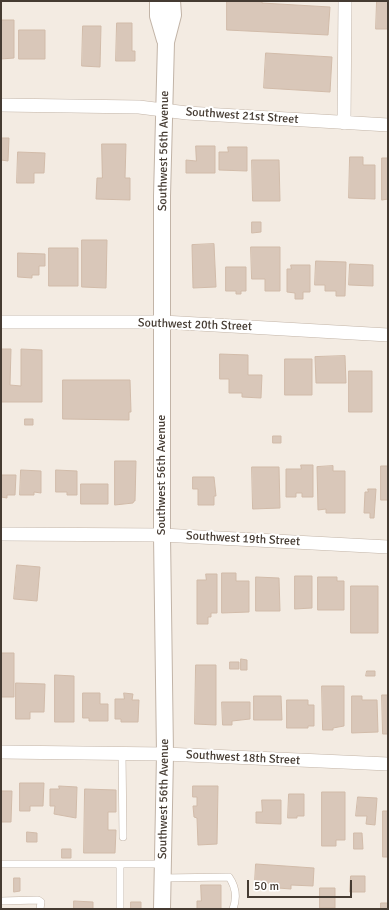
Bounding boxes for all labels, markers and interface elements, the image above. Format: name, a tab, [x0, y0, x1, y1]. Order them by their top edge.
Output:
street label: Southwest 56th Avenue	[156, 91, 172, 211]
street label: Southwest 21st Street	[185, 105, 299, 127]
street label: Southwest 20th Street	[138, 316, 252, 334]
street label: Southwest 56th Avenue	[155, 415, 169, 535]
street label: Southwest 19th Street	[186, 529, 300, 549]
street label: Southwest 56th Avenue	[156, 739, 172, 859]
street label: Southwest 18th Street	[186, 748, 300, 768]
scale bar	[249, 872, 354, 898]
text: 50 m	[254, 879, 279, 894]

